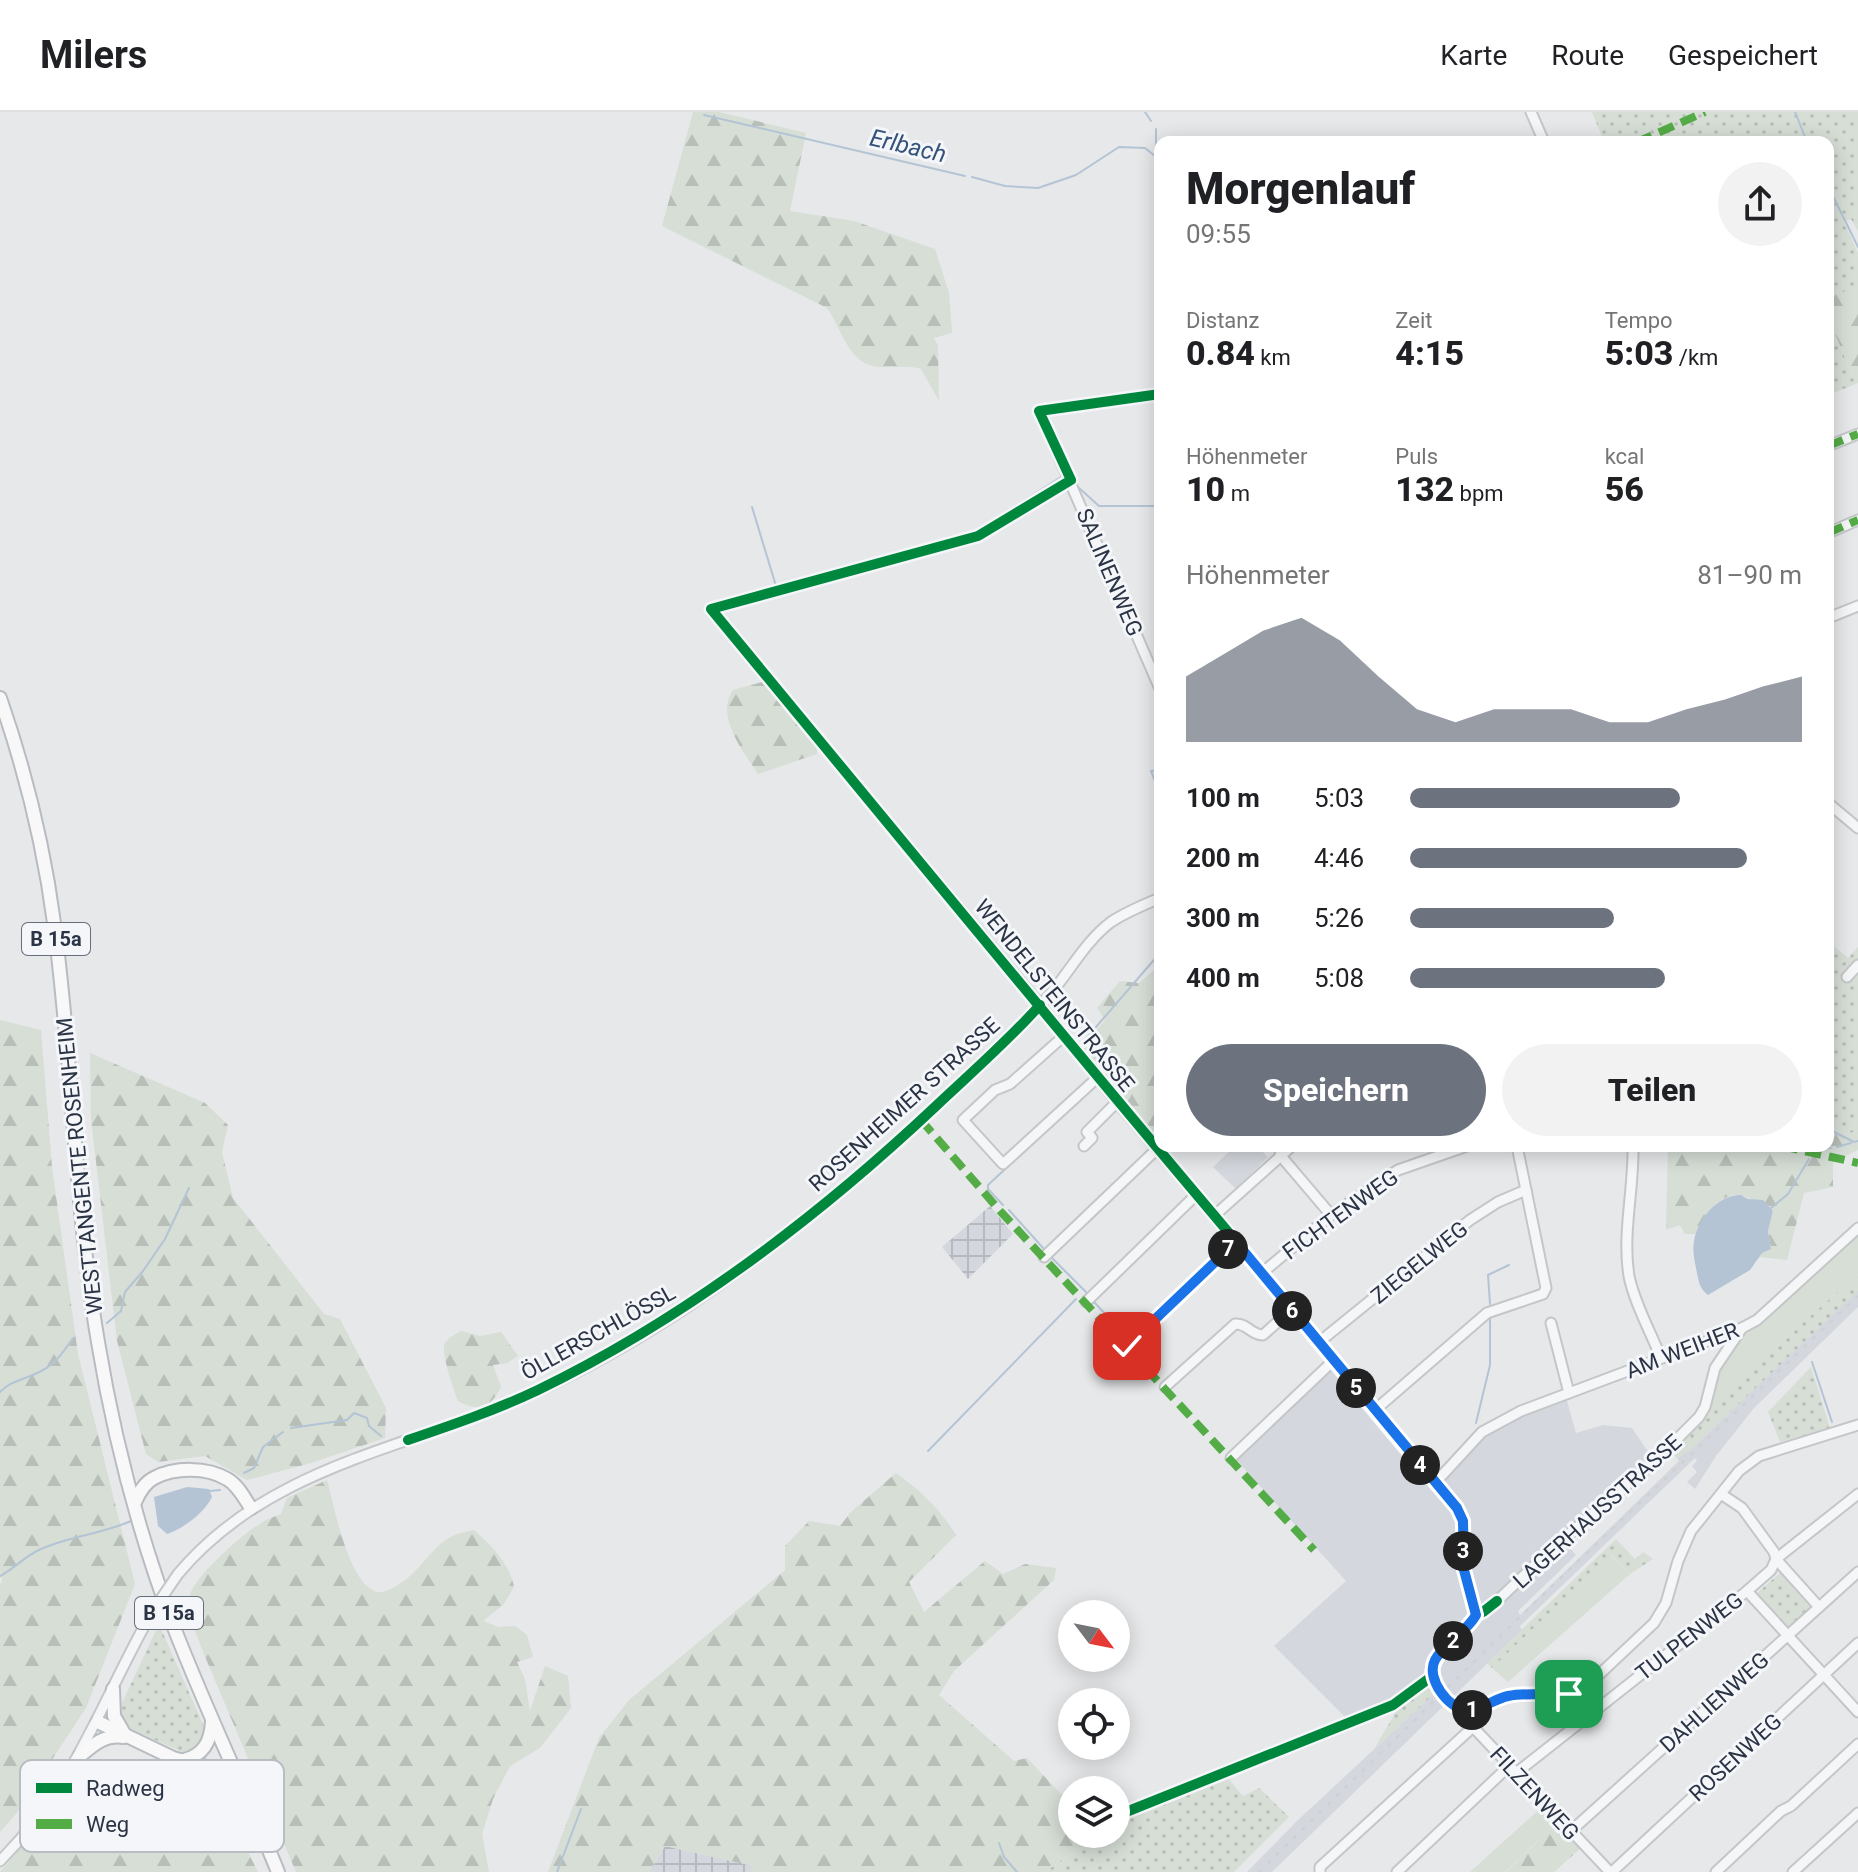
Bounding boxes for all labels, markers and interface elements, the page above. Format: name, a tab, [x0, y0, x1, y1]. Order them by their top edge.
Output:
text: Milers	[40, 33, 147, 77]
text: Karte	[1440, 39, 1507, 72]
text: Route	[1551, 39, 1624, 72]
text: Gespeichert	[1668, 39, 1818, 72]
water label: Erlbach	[867, 124, 949, 168]
button: share	[1718, 162, 1802, 246]
text: Morgenlauf	[1186, 163, 1415, 215]
text: 09:55	[1186, 219, 1251, 249]
text: Distanz	[1186, 308, 1259, 333]
text: Zeit	[1395, 308, 1433, 333]
text: Tempo	[1605, 308, 1673, 333]
text: 0.84	[1186, 333, 1255, 373]
text: 4:15	[1395, 333, 1464, 373]
text: 5:03	[1605, 333, 1673, 373]
text: km	[1255, 345, 1291, 370]
text: /km	[1673, 345, 1718, 370]
text: Höhenmeter	[1186, 444, 1307, 469]
text: Puls	[1395, 444, 1438, 469]
text: kcal	[1605, 444, 1644, 469]
text: 10	[1186, 469, 1225, 509]
text: 132	[1395, 469, 1454, 509]
text: 56	[1605, 469, 1644, 509]
text: m	[1225, 481, 1250, 506]
text: bpm	[1454, 481, 1504, 506]
street label: SALINENWEG	[1071, 505, 1148, 640]
text: Höhenmeter	[1186, 560, 1330, 590]
text: 81–90 m	[1697, 560, 1802, 590]
text: 100 m	[1186, 783, 1260, 813]
text: 5:03	[1314, 783, 1364, 813]
text: 200 m	[1186, 843, 1260, 873]
text: 4:46	[1314, 843, 1364, 873]
street label: WENDELSTEINSTRASSE	[970, 894, 1140, 1096]
text: 300 m	[1186, 903, 1260, 933]
text: 5:26	[1314, 903, 1364, 933]
road number: B 15a	[22, 923, 90, 955]
text: 400 m	[1186, 963, 1260, 993]
text: 5:08	[1314, 963, 1364, 993]
street label: ROSENHEIMER STRASSE	[804, 1012, 1005, 1196]
street label: WESTTANGENTE ROSENHEIM	[51, 1016, 108, 1315]
button: Speichern	[1186, 1044, 1486, 1136]
button: Teilen	[1502, 1044, 1802, 1136]
street label: FICHTENWEG	[1278, 1164, 1403, 1265]
street label: ZIEGELWEG	[1366, 1216, 1472, 1309]
pin: 7	[1208, 1229, 1248, 1269]
text: 7	[1222, 1236, 1234, 1261]
street label: ÖLLERSCHLÖSSL	[517, 1280, 680, 1385]
pin: 6	[1272, 1291, 1312, 1331]
text: 6	[1286, 1298, 1298, 1323]
pin	[1093, 1312, 1161, 1380]
street label: AM WEIHER	[1622, 1317, 1743, 1383]
icon: check	[1105, 1324, 1149, 1368]
pin: 5	[1336, 1368, 1376, 1408]
text: 5	[1350, 1375, 1362, 1400]
street label: LAGERHAUSSTRASSE	[1508, 1429, 1686, 1593]
pin: 4	[1400, 1445, 1440, 1485]
text: 4	[1414, 1452, 1426, 1477]
pin: 3	[1443, 1531, 1483, 1571]
text: 3	[1457, 1538, 1469, 1563]
street label: TULPENWEG	[1631, 1587, 1748, 1686]
road number: B 15a	[135, 1597, 203, 1629]
north arrow	[1058, 1600, 1130, 1672]
map controls	[1058, 1600, 1130, 1848]
pin: 2	[1433, 1621, 1473, 1661]
text: 2	[1447, 1628, 1459, 1653]
street label: DAHLIENWEG	[1655, 1647, 1774, 1758]
pin	[1535, 1660, 1603, 1728]
icon: arrive	[1547, 1672, 1591, 1716]
button: locate	[1058, 1688, 1130, 1760]
pin: 1	[1452, 1690, 1492, 1730]
text: 1	[1466, 1697, 1478, 1722]
street label: ROSENWEG	[1684, 1708, 1787, 1806]
street label: FILZENWEG	[1485, 1742, 1584, 1845]
legend	[20, 1760, 284, 1852]
text: Radweg	[86, 1776, 164, 1801]
button: layers	[1058, 1776, 1130, 1848]
text: Weg	[86, 1812, 129, 1837]

